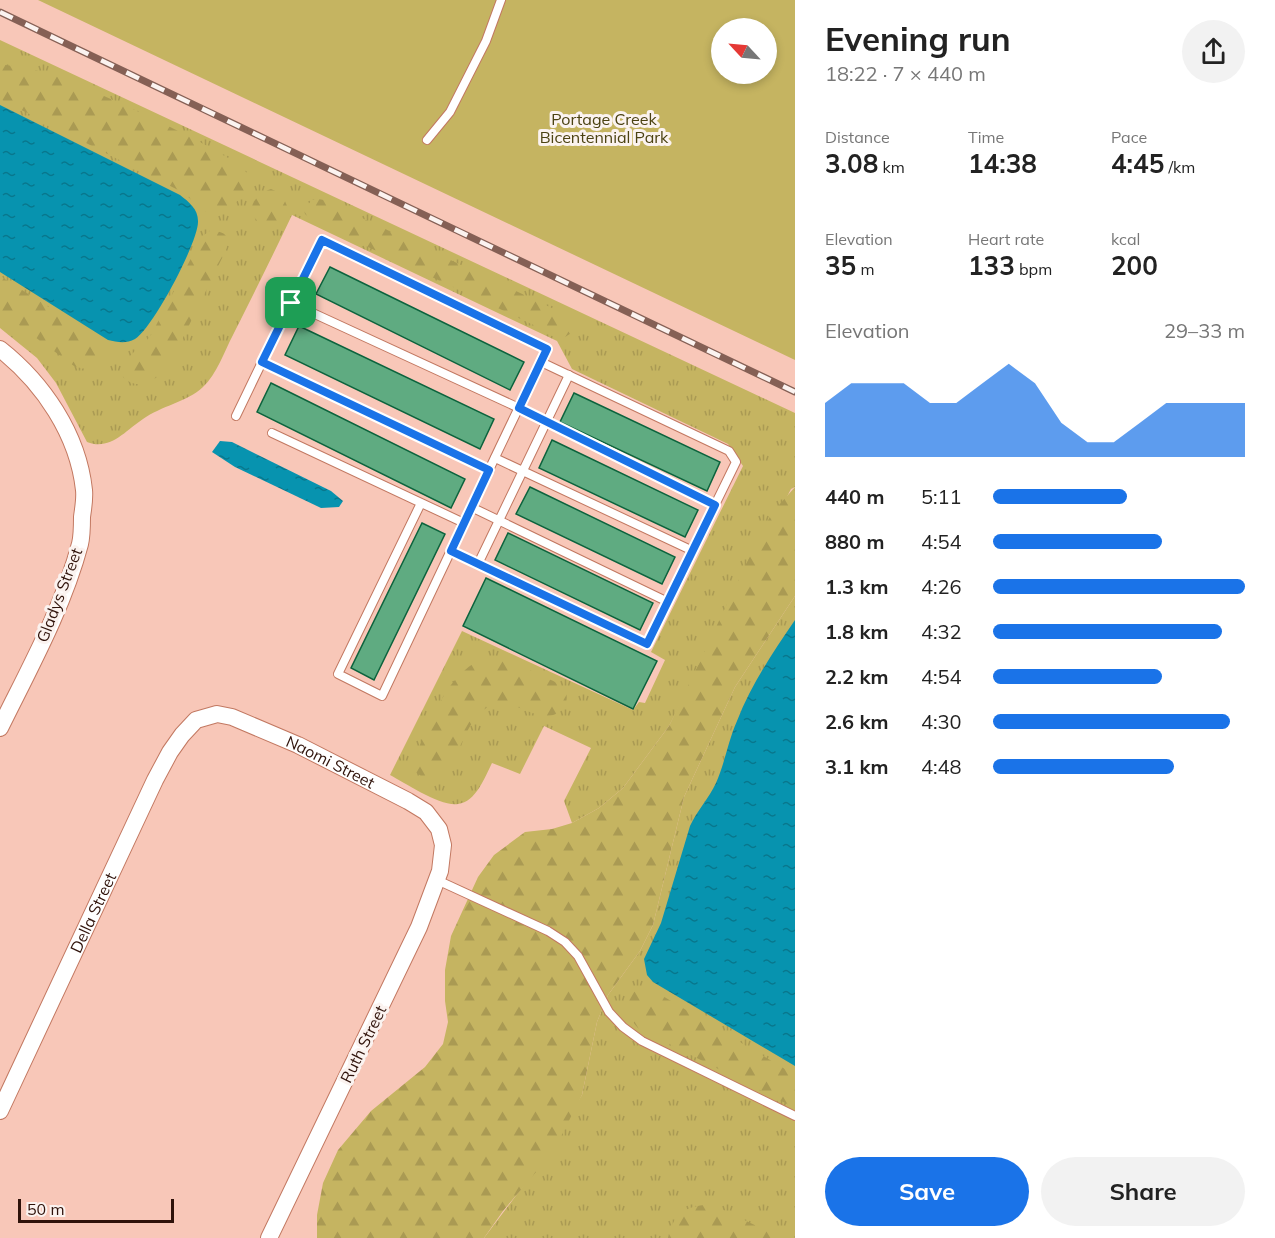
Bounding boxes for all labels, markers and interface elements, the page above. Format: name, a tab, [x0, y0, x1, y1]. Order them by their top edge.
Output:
north arrow	[711, 18, 777, 84]
map controls	[711, 18, 777, 84]
text: Evening run	[825, 18, 1011, 59]
button: share	[1182, 20, 1245, 83]
text: 18:22 · 7 × 440 m	[825, 61, 986, 86]
park label: Portage Creek Bicentennial Park	[540, 109, 669, 147]
text: Distance	[825, 127, 890, 147]
text: Time	[968, 127, 1004, 147]
text: Pace	[1111, 127, 1147, 147]
text: 3.08	[825, 147, 878, 180]
text: 14:38	[968, 147, 1037, 180]
text: 4:45	[1111, 147, 1164, 180]
text: km	[878, 157, 905, 177]
text: /km	[1164, 157, 1195, 177]
text: Elevation	[825, 229, 893, 249]
text: Heart rate	[968, 229, 1044, 249]
text: kcal	[1111, 229, 1140, 249]
text: 35	[825, 249, 856, 282]
text: 133	[968, 249, 1015, 282]
text: 200	[1111, 249, 1158, 282]
text: m	[856, 259, 874, 279]
text: bpm	[1015, 259, 1052, 279]
pin	[265, 277, 316, 328]
icon: arrive	[274, 286, 307, 319]
text: Elevation	[825, 318, 910, 343]
text: 29–33 m	[1164, 318, 1245, 343]
text: 440 m	[825, 484, 884, 509]
text: 5:11	[921, 484, 962, 509]
text: 880 m	[825, 529, 884, 554]
text: 4:54	[921, 529, 962, 554]
street label: Gladys Street	[32, 545, 86, 645]
text: 1.3 km	[825, 574, 888, 599]
text: 4:26	[921, 574, 962, 599]
text: 1.8 km	[825, 619, 888, 644]
text: 4:32	[921, 619, 962, 644]
text: 2.2 km	[825, 664, 888, 689]
text: 4:54	[921, 664, 962, 689]
text: 2.6 km	[825, 709, 888, 734]
text: 4:30	[921, 709, 962, 734]
street label: Naomi Street	[283, 731, 379, 793]
text: 3.1 km	[825, 754, 888, 779]
text: 4:48	[921, 754, 962, 779]
street label: Della Street	[65, 869, 120, 956]
street label: Ruth Street	[336, 1002, 391, 1086]
button: Save	[825, 1157, 1029, 1226]
button: Share	[1041, 1157, 1245, 1226]
scale bar	[18, 1196, 174, 1224]
text: 50 m	[27, 1199, 64, 1219]

